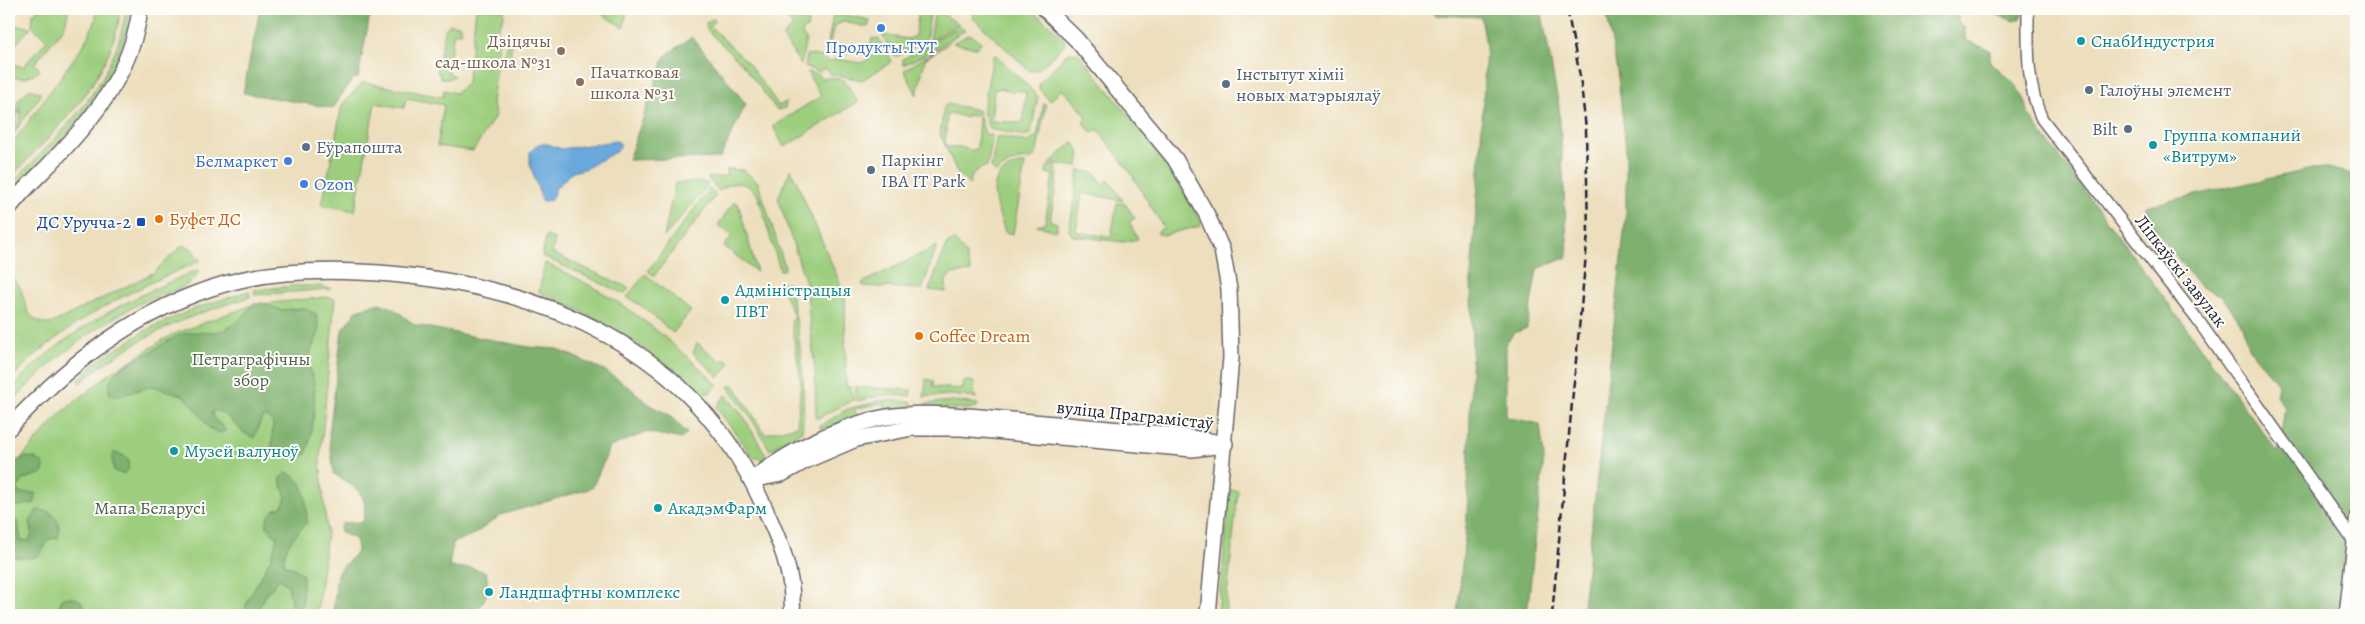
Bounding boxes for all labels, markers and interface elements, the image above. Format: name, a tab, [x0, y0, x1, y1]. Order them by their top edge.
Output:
marker: Продукты.ТУТ	[875, 22, 887, 34]
place label: Дзіцячы сад-школа №31	[435, 29, 551, 74]
place label: СнабИндустрия	[2091, 29, 2215, 53]
place label: Продукты.ТУТ	[825, 35, 937, 59]
marker: СнабИндустрия	[2075, 35, 2087, 47]
marker: Дзіцячы сад-школа №31	[555, 45, 567, 57]
place label: Пачатковая школа №31	[590, 60, 679, 105]
place label: Інстытут хіміі новых матэрыялаў	[1236, 62, 1381, 107]
marker: Пачатковая школа №31	[574, 76, 586, 88]
marker: Інстытут хіміі новых матэрыялаў	[1220, 78, 1232, 90]
place label: Галоўны элемент	[2099, 78, 2231, 102]
marker: Галоўны элемент	[2083, 84, 2095, 96]
place label: Bilt	[2092, 117, 2118, 141]
marker: Bilt	[2122, 123, 2134, 135]
place label: Группа компаний «Витрум»	[2163, 123, 2301, 168]
place label: Еўрапошта	[316, 135, 403, 159]
marker: Группа компаний «Витрум»	[2147, 139, 2159, 151]
marker: Еўрапошта	[300, 141, 312, 153]
place label: Паркінг IBA IT Park	[881, 148, 966, 193]
place label: Белмаркет	[195, 149, 278, 173]
marker: Белмаркет	[282, 155, 294, 167]
marker: Паркінг IBA IT Park	[865, 164, 877, 176]
place label: Ozon	[314, 172, 354, 196]
marker: Ozon	[298, 178, 310, 190]
place label: Буфет ДС	[169, 207, 241, 231]
place label: ДС Уручча-2	[37, 210, 131, 234]
street label: Ліпкаўскі завулак	[2129, 210, 2233, 332]
marker: Буфет ДС	[153, 213, 165, 225]
marker: ДС Уручча-2	[135, 216, 147, 228]
place label: Адміністрацыя ПВТ	[734, 278, 851, 323]
marker: Адміністрацыя ПВТ	[719, 294, 731, 306]
place label: Coffee Dream	[929, 324, 1030, 348]
marker: Coffee Dream	[913, 330, 925, 342]
park label: Петраграфічны збор	[192, 347, 310, 392]
street label: вуліца Праграмістаў	[1055, 395, 1215, 435]
place label: Музей валуноў	[184, 439, 299, 463]
marker: Музей валуноў	[168, 445, 180, 457]
park label: Мапа Беларусі	[94, 496, 206, 520]
place label: АкадэмФарм	[667, 496, 767, 520]
marker: АкадэмФарм	[652, 502, 664, 514]
place label: Ландшафтны комплекс	[499, 580, 680, 604]
marker: Ландшафтны комплекс	[483, 586, 495, 598]

